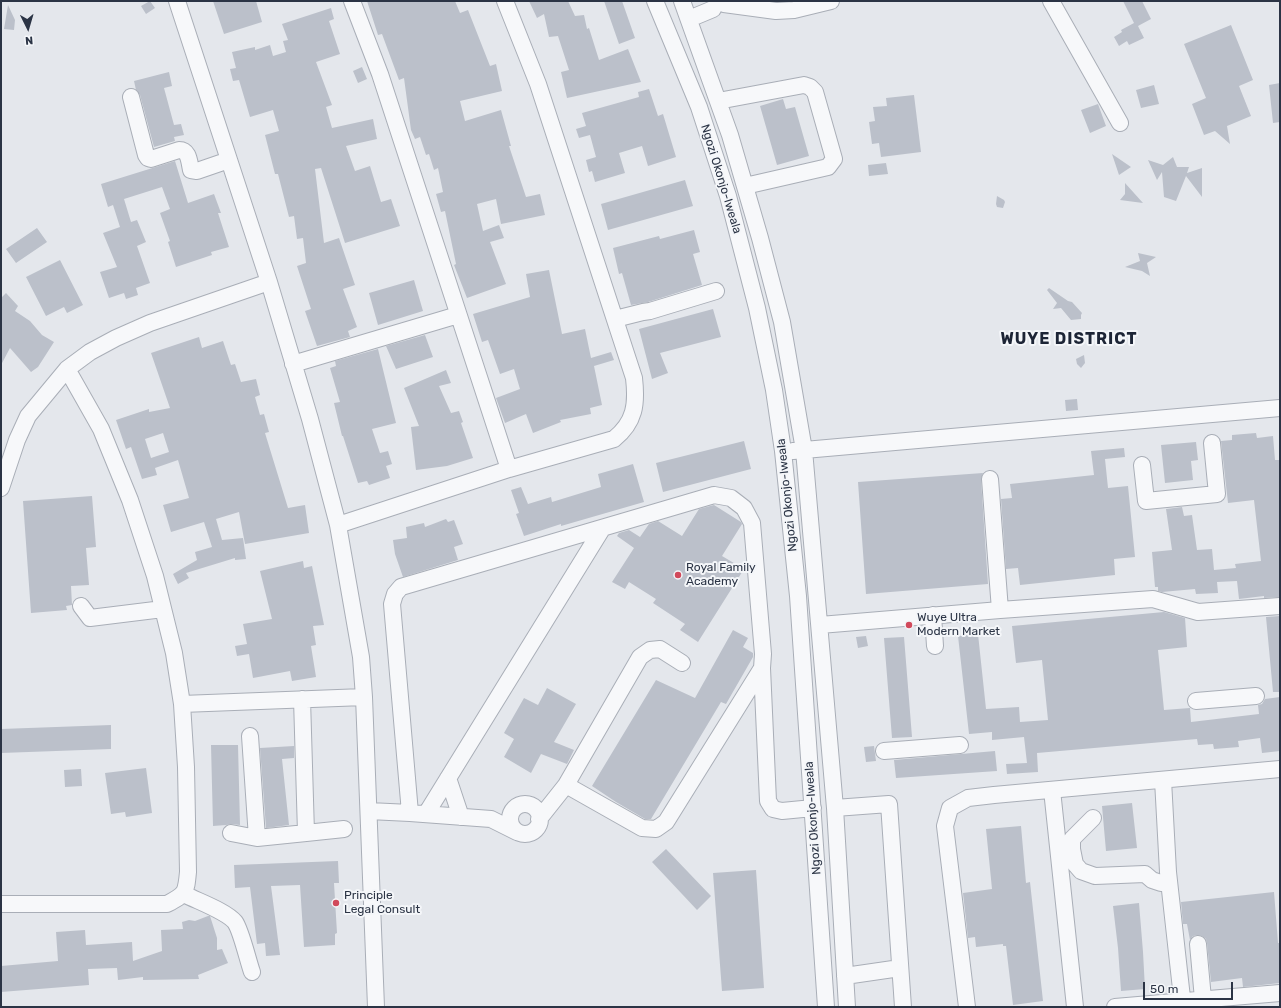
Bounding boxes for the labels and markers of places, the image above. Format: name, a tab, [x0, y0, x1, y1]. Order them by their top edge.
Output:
place label: Royal Family Academy	[686, 561, 756, 589]
marker: Royal Family Academy	[673, 570, 683, 580]
place label: Wuye Ultra Modern Market	[917, 611, 1000, 639]
marker: Wuye Ultra Modern Market	[904, 620, 914, 630]
place label: Principle Legal Consult	[344, 889, 420, 917]
marker: Principle Legal Consult	[331, 898, 341, 908]

